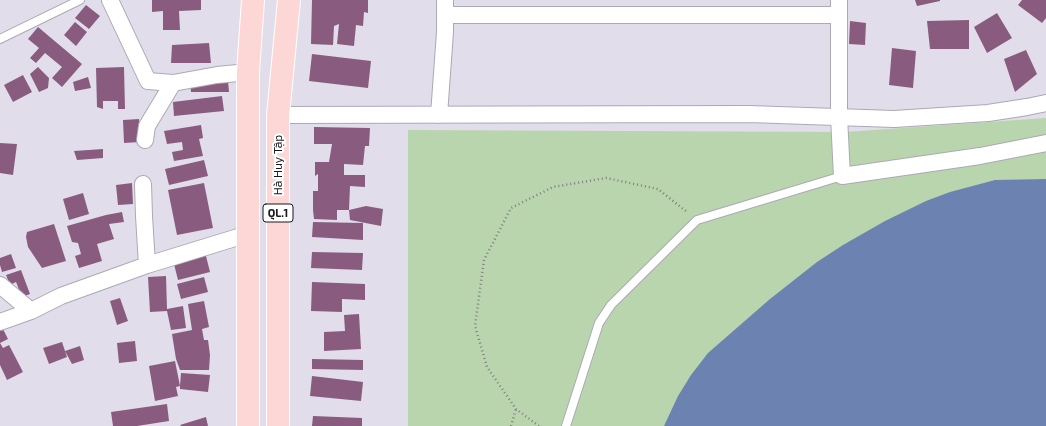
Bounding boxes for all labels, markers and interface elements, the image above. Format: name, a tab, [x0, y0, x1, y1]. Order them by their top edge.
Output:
street label: Hà Huy Tập	[271, 135, 285, 195]
road number: QL.1	[263, 204, 293, 222]

